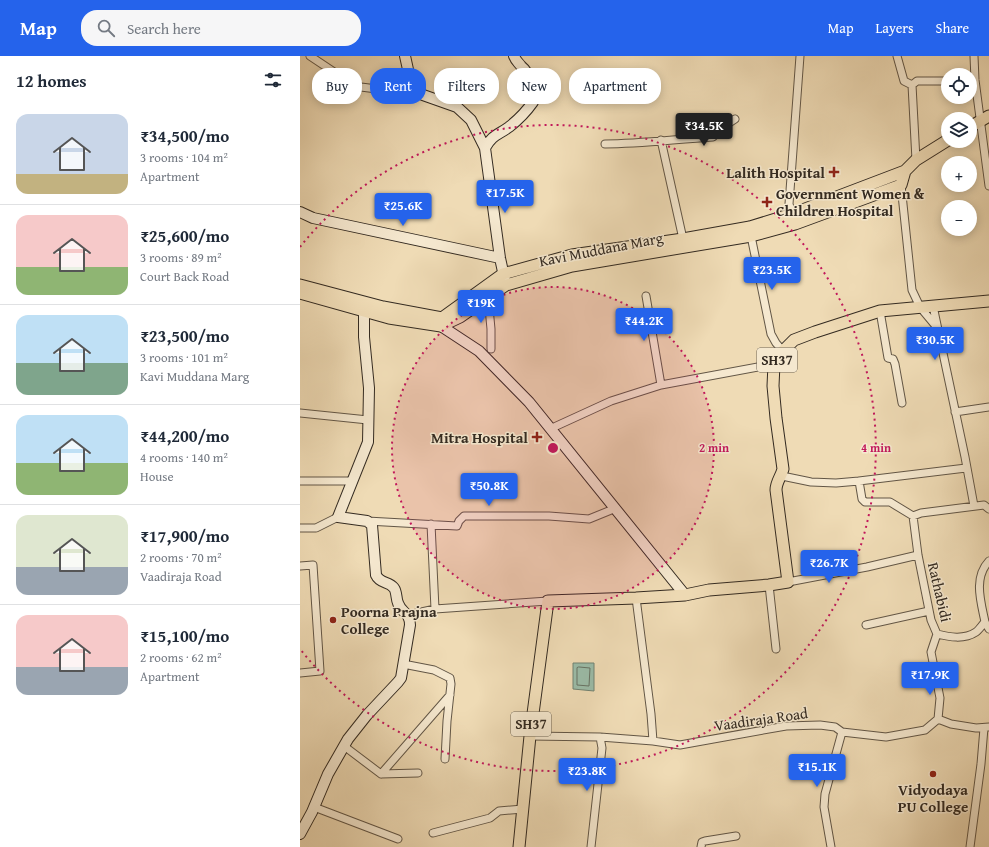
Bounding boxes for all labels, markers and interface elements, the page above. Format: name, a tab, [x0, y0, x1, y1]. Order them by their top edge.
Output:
search box	[81, 10, 361, 46]
text: Map	[20, 14, 57, 42]
icon: search	[95, 17, 117, 39]
text: Search here	[127, 18, 201, 39]
text: Map	[828, 18, 854, 38]
text: Layers	[876, 18, 914, 38]
text: Share	[936, 18, 969, 38]
text: 12 homes	[16, 68, 87, 93]
chip: Buy	[312, 68, 362, 104]
chip: Rent	[370, 68, 426, 104]
chip: Filters	[434, 68, 499, 104]
chip: New	[507, 68, 561, 104]
chip: Apartment	[569, 68, 661, 104]
map controls	[941, 68, 977, 236]
button: locate	[941, 68, 977, 104]
icon: filters	[262, 69, 284, 91]
button: layers	[941, 112, 977, 148]
pin: ₹34.5K	[671, 113, 737, 147]
text: ₹34.5K	[685, 116, 723, 135]
text: ₹34,500/mo	[140, 123, 229, 148]
icon: home	[48, 130, 96, 178]
text: 3 rooms · 104 m²	[140, 148, 228, 167]
button: +	[941, 156, 977, 192]
place label: Lalith Hospital	[726, 162, 825, 183]
marker: Lalith Hospital	[828, 166, 840, 178]
text: Apartment	[140, 167, 200, 186]
pin: ₹17.5K	[472, 180, 538, 214]
text: ₹17.5K	[486, 183, 524, 202]
place label: Government Women & Children Hospital	[776, 183, 925, 221]
pin: ₹25.6K	[370, 193, 436, 227]
text: ₹25.6K	[384, 196, 422, 215]
marker: Government Women & Children Hospital	[761, 196, 773, 208]
button: −	[941, 200, 977, 236]
text: ₹25,600/mo	[140, 223, 229, 248]
street label: Kavi Muddana Marg	[537, 227, 665, 271]
icon: home	[48, 231, 96, 279]
text: 3 rooms · 89 m²	[140, 248, 222, 267]
pin: ₹23.5K	[739, 257, 805, 291]
text: ₹23.5K	[753, 260, 791, 279]
text: Court Back Road	[140, 267, 229, 286]
pin: ₹19K	[457, 290, 505, 324]
text: ₹19K	[467, 293, 495, 312]
pin: ₹44.2K	[611, 308, 677, 342]
text: ₹44.2K	[625, 311, 663, 330]
text: ₹23,500/mo	[140, 323, 229, 348]
pin: ₹30.5K	[902, 327, 968, 361]
text: ₹30.5K	[916, 330, 954, 349]
icon: home	[48, 331, 96, 379]
text: 3 rooms · 101 m²	[140, 348, 228, 367]
road number: SH37	[757, 348, 797, 372]
text: Kavi Muddana Marg	[140, 367, 249, 386]
text: ₹44,200/mo	[140, 423, 229, 448]
place label: Mitra Hospital	[431, 427, 528, 448]
icon: home	[48, 431, 96, 479]
marker: Mitra Hospital	[531, 431, 543, 443]
text: 2 min	[699, 439, 729, 456]
text: 4 min	[861, 439, 891, 456]
centre of rings	[546, 441, 560, 455]
text: 4 rooms · 140 m²	[140, 448, 228, 467]
text: House	[140, 467, 174, 486]
pin: ₹50.8K	[456, 473, 522, 507]
text: ₹50.8K	[470, 476, 508, 495]
text: ₹17,900/mo	[140, 523, 229, 548]
icon: home	[48, 531, 96, 579]
text: 2 rooms · 70 m²	[140, 548, 222, 567]
pin: ₹26.7K	[796, 550, 862, 584]
text: ₹26.7K	[810, 553, 848, 572]
street label: Rathabidi	[923, 560, 957, 624]
text: Vaadiraja Road	[140, 567, 222, 586]
place label: Poorna Prajna College	[341, 601, 437, 639]
marker: Poorna Prajna College	[328, 615, 338, 625]
text: ₹15,100/mo	[140, 623, 229, 648]
icon: home	[48, 631, 96, 679]
text: 2 rooms · 62 m²	[140, 648, 222, 667]
pin: ₹17.9K	[897, 662, 963, 696]
text: ₹17.9K	[911, 665, 949, 684]
text: Apartment	[140, 667, 200, 686]
street label: Vaadiraja Road	[713, 702, 809, 736]
road number: SH37	[511, 712, 551, 736]
pin: ₹15.1K	[784, 754, 850, 788]
text: ₹15.1K	[798, 757, 836, 776]
pin: ₹23.8K	[554, 758, 620, 792]
text: ₹23.8K	[568, 761, 606, 780]
marker: Vidyodaya PU College	[928, 769, 938, 779]
place label: Vidyodaya PU College	[898, 779, 968, 817]

